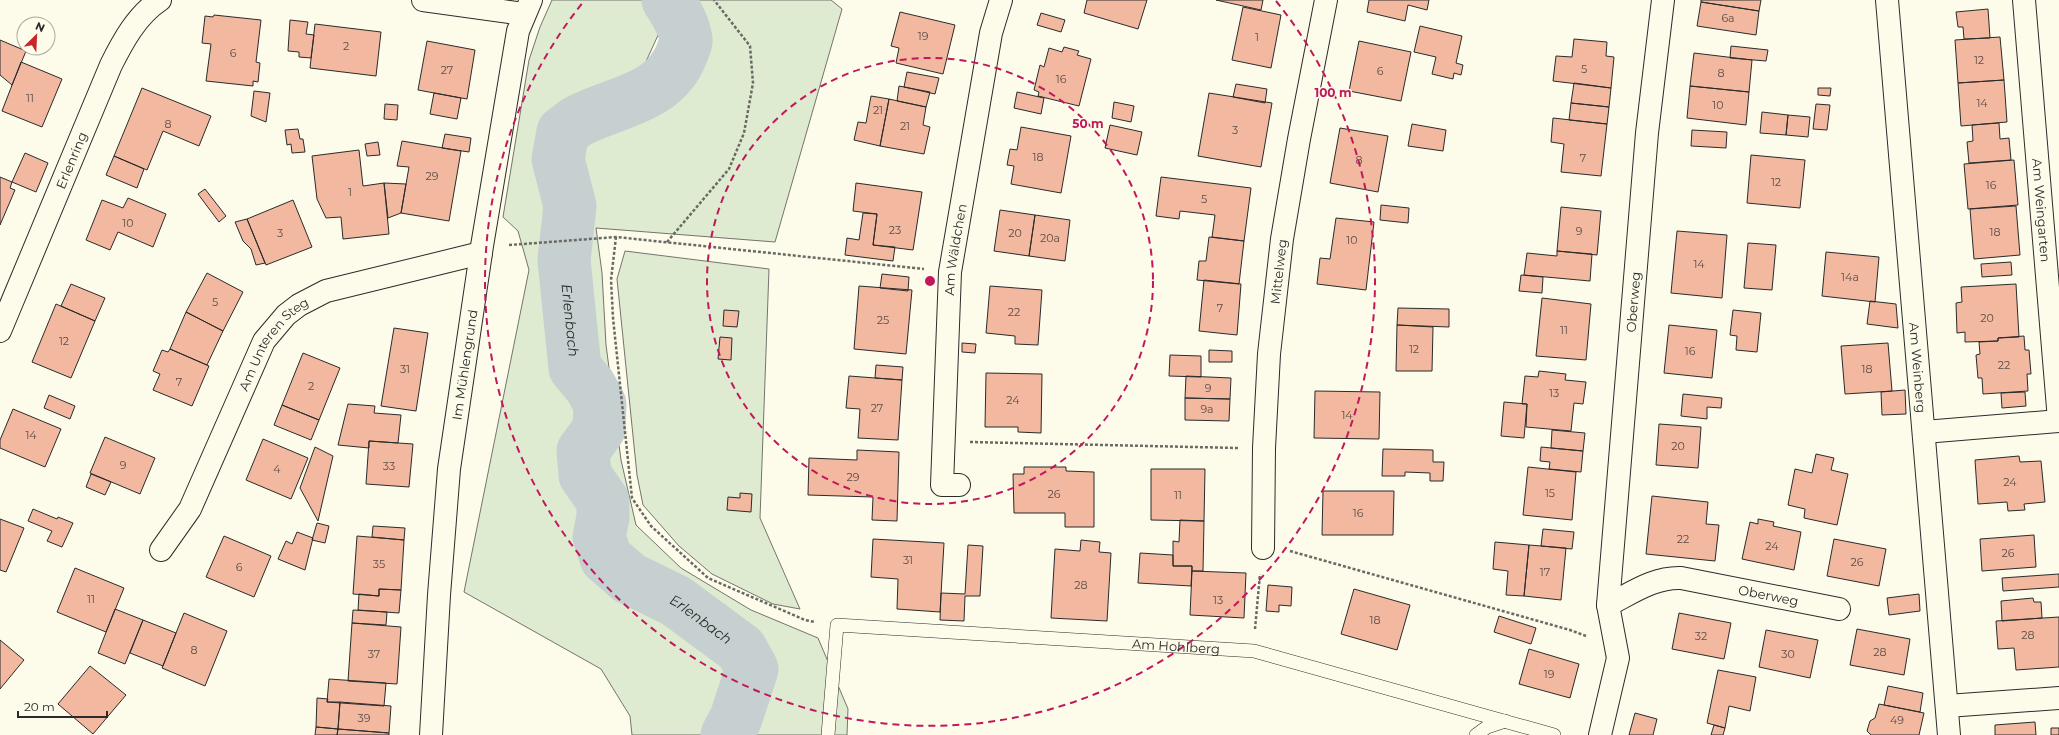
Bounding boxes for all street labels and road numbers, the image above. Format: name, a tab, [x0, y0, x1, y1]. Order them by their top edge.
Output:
street label: Erlenring	[52, 129, 90, 191]
street label: Am Weingarten	[2029, 158, 2054, 263]
street label: Am Wäldchen	[941, 202, 970, 296]
street label: Mittelweg	[1267, 238, 1290, 305]
street label: Oberweg	[1623, 271, 1644, 333]
street label: Am Unteren Steg	[235, 294, 311, 393]
street label: Im Mühlengrund	[448, 308, 481, 421]
street label: Am Weinberg	[1906, 322, 1930, 414]
street label: Oberweg	[1737, 581, 1800, 609]
street label: Am Hohlberg	[1131, 635, 1220, 657]

